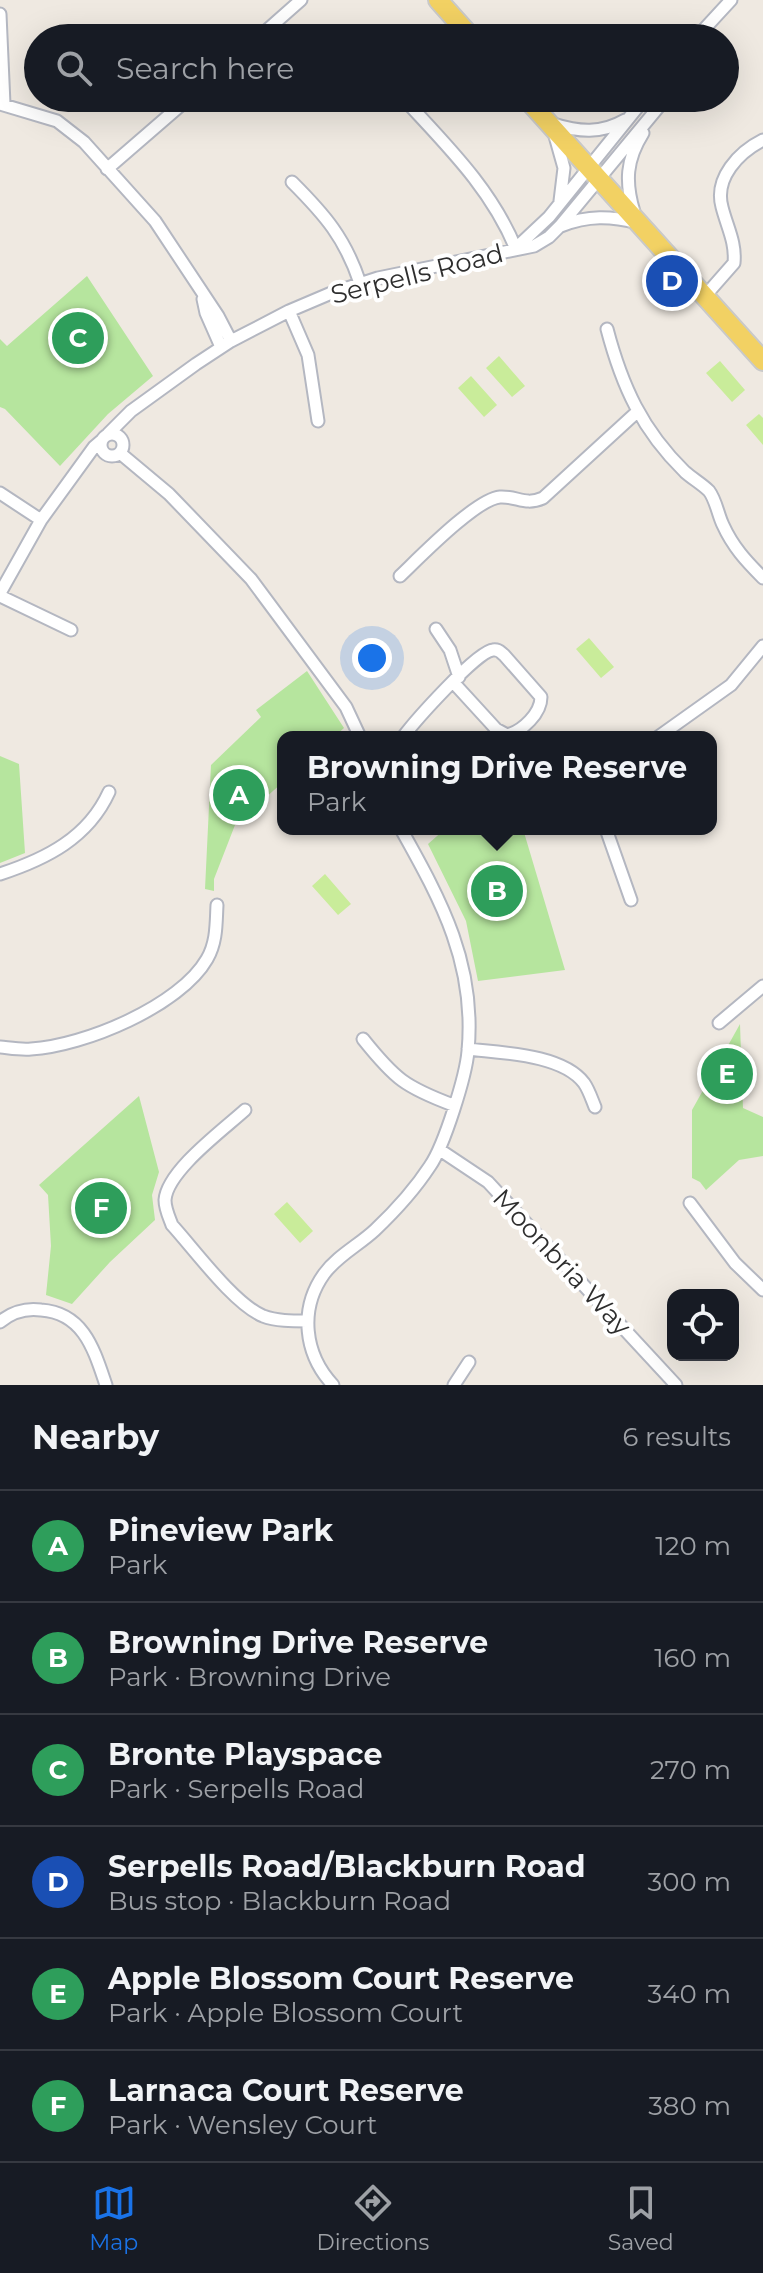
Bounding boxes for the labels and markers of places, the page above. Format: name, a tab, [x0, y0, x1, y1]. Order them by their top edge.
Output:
pin: D	[646, 251, 698, 311]
pin: C	[52, 308, 104, 368]
pin: A	[213, 765, 265, 825]
pin: B	[471, 861, 523, 921]
pin: E	[701, 1044, 753, 1104]
pin: F	[75, 1178, 127, 1238]

